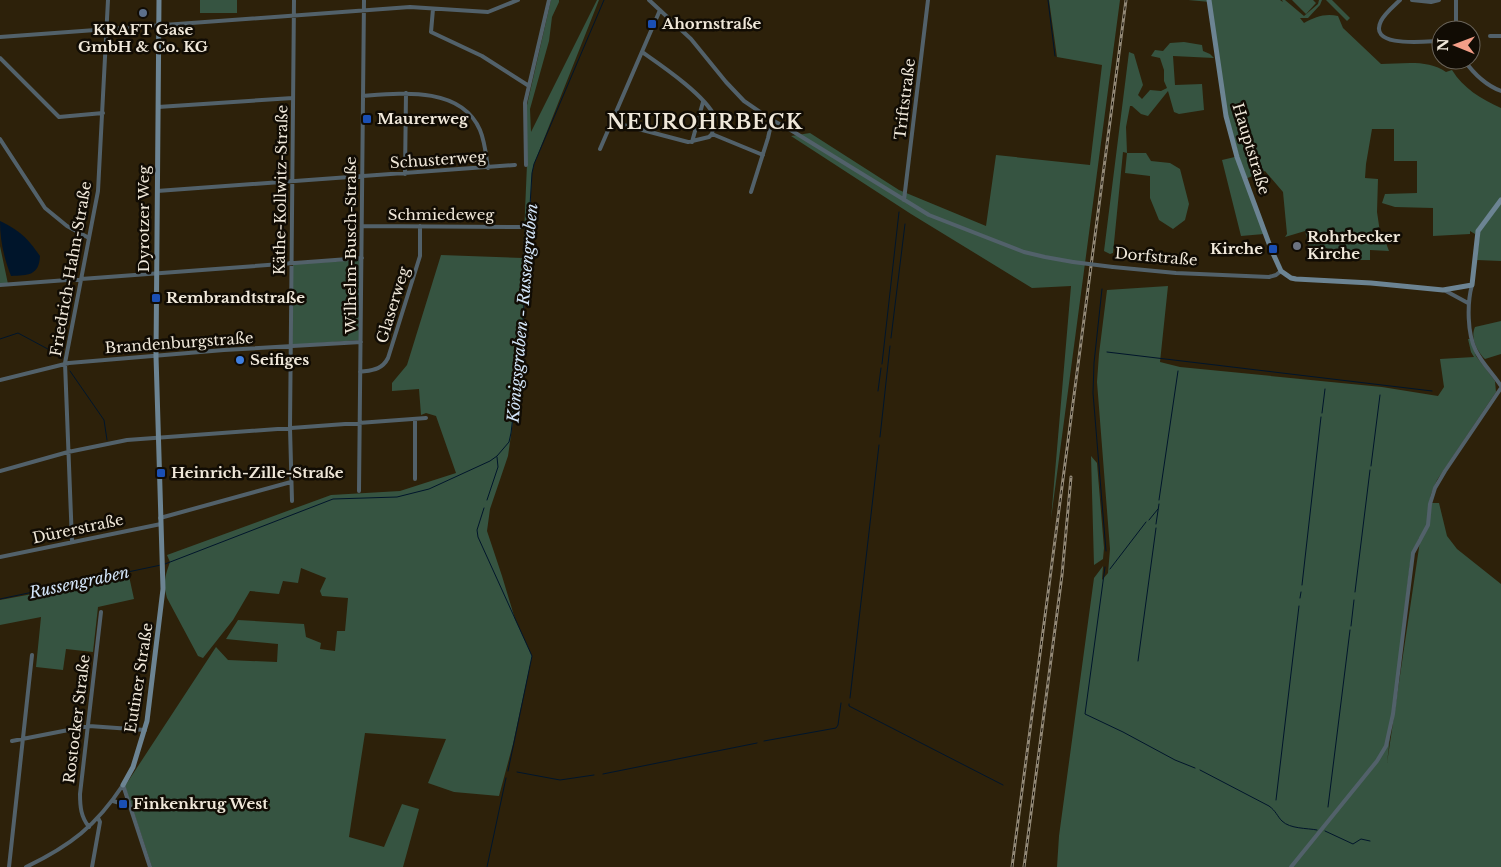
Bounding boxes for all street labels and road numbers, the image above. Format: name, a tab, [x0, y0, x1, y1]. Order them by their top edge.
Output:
street label: Triftstraße	[890, 57, 919, 141]
street label: Hauptstraße	[1229, 101, 1274, 197]
street label: Käthe-Kollwitz-Straße	[270, 105, 291, 275]
street label: Schusterweg	[389, 147, 488, 172]
street label: Wilhelm-Busch-Straße	[341, 156, 360, 335]
street label: Dyrotzer Weg	[134, 165, 153, 272]
street label: Friedrich-Hahn-Straße	[46, 180, 95, 358]
street label: Schmiedeweg	[388, 205, 495, 224]
street label: Dorfstraße	[1114, 243, 1198, 270]
street label: Glaserweg	[372, 263, 413, 345]
street label: Brandenburgstraße	[104, 328, 254, 357]
street label: Dürerstraße	[31, 510, 125, 547]
street label: Eutiner Straße	[120, 621, 157, 734]
street label: Rostocker Straße	[59, 653, 94, 784]

